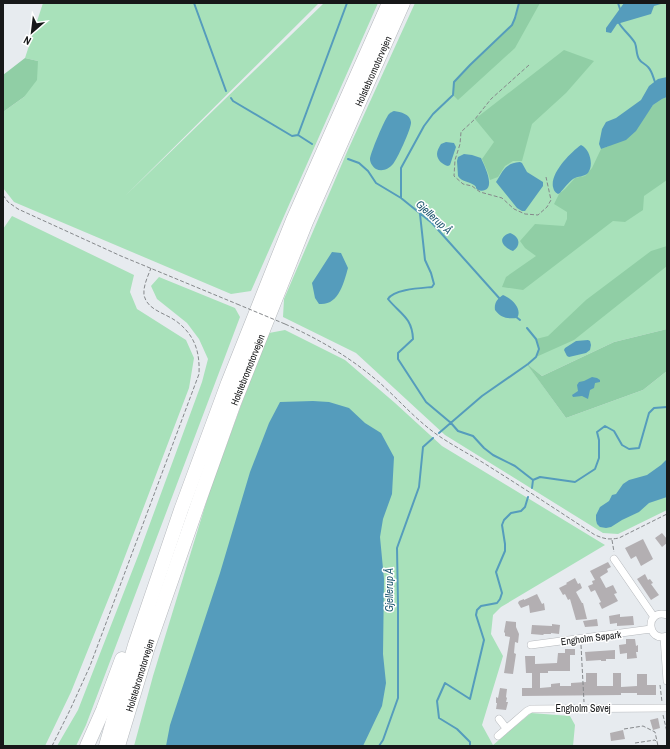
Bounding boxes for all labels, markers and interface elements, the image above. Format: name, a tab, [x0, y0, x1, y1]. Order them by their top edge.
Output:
north arrow	[12, 12, 52, 52]
text: N	[21, 33, 33, 49]
street label: Holstebromotorvejen	[352, 34, 394, 108]
water label: Gjellerup Å	[413, 197, 455, 237]
street label: Holstebromotorvejen	[227, 332, 267, 407]
water label: Gjellerup Å	[382, 568, 396, 612]
street label: Engholm Søpark	[560, 628, 623, 648]
street label: Holstebromotorvejen	[122, 637, 157, 713]
street label: Engholm Søvej	[555, 702, 611, 715]

